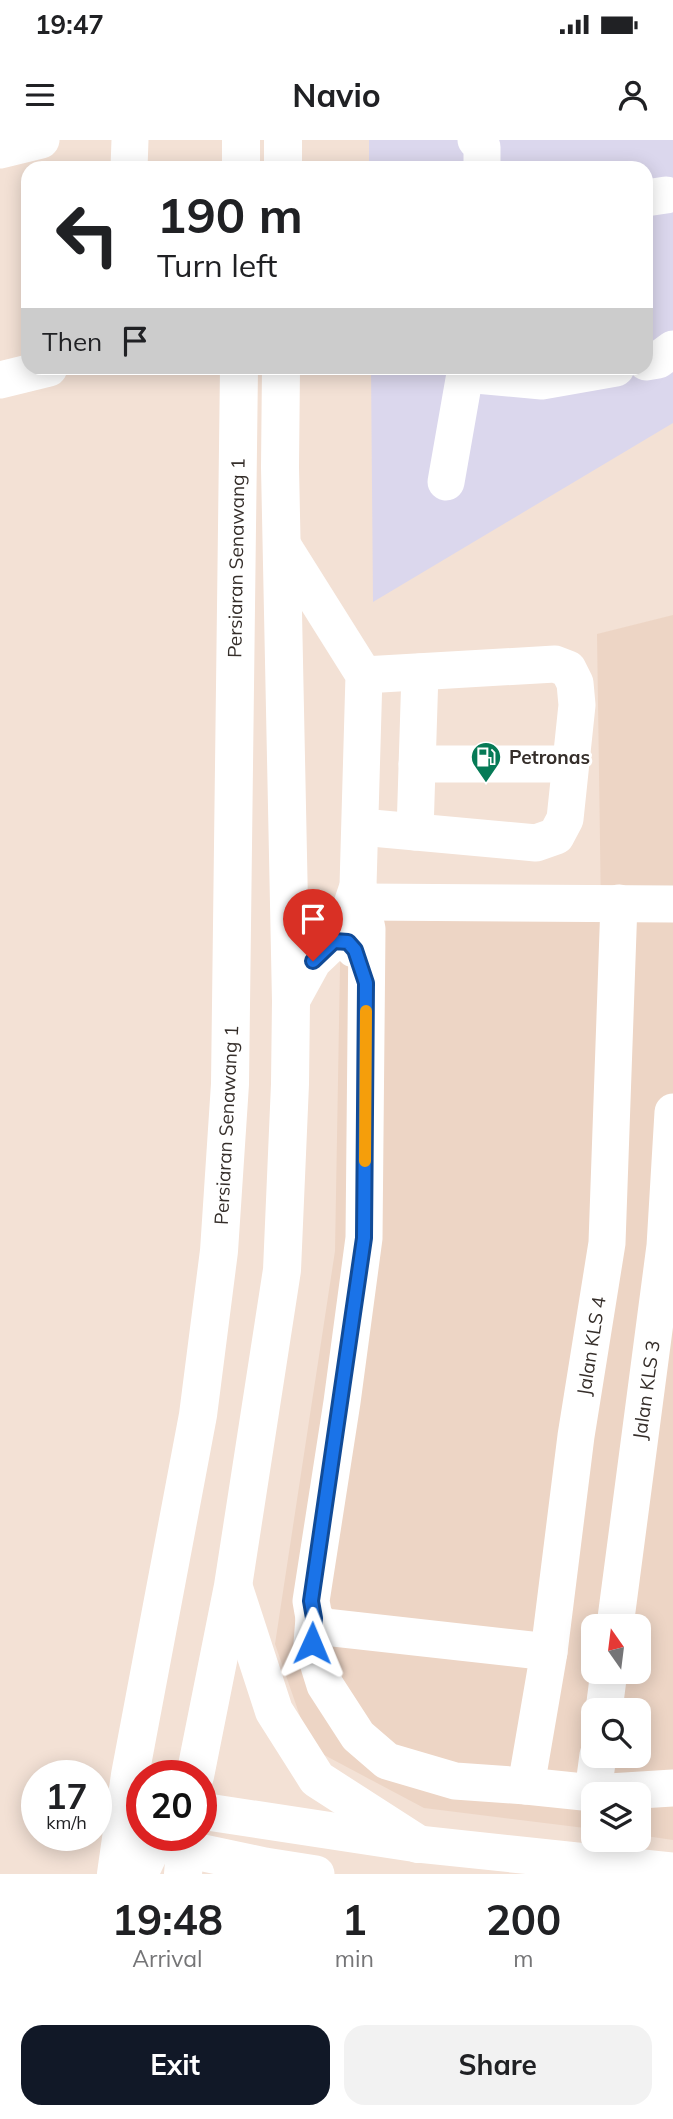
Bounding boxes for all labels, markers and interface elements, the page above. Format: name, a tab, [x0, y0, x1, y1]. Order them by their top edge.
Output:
text: 19:47	[35, 8, 104, 41]
text: Navio	[292, 75, 381, 115]
icon: menu	[21, 76, 59, 114]
icon: person	[614, 76, 652, 114]
text: 190 m	[157, 184, 303, 245]
icon: left	[42, 189, 133, 280]
text: Turn left	[157, 245, 277, 285]
icon: arrive	[116, 322, 154, 360]
text: Then	[42, 325, 102, 358]
street label: Persiaran Senawang 1	[222, 458, 250, 658]
fuel station icon: Petronas	[469, 740, 503, 784]
place label: Petronas	[509, 745, 590, 769]
pin	[283, 889, 343, 961]
icon: arrive	[294, 900, 332, 938]
street label: Persiaran Senawang 1	[209, 1025, 243, 1225]
street label: Jalan KLS 4	[571, 1295, 611, 1397]
street label: Jalan KLS 3	[627, 1339, 665, 1441]
position arrow	[275, 1606, 349, 1680]
north arrow	[581, 1614, 651, 1684]
map controls	[581, 1614, 651, 1852]
button: search	[581, 1698, 651, 1768]
speed limit sign: 20	[126, 1760, 217, 1851]
text: 17	[45, 1774, 88, 1818]
button: layers	[581, 1782, 651, 1852]
text: km/h	[46, 1811, 87, 1834]
text: 19:48	[112, 1893, 223, 1946]
text: 1	[342, 1893, 367, 1946]
text: 200	[486, 1893, 561, 1946]
text: Arrival	[132, 1944, 203, 1973]
text: min	[335, 1944, 374, 1973]
text: m	[513, 1944, 534, 1973]
button: Exit	[21, 2025, 330, 2105]
button: Share	[344, 2025, 652, 2105]

